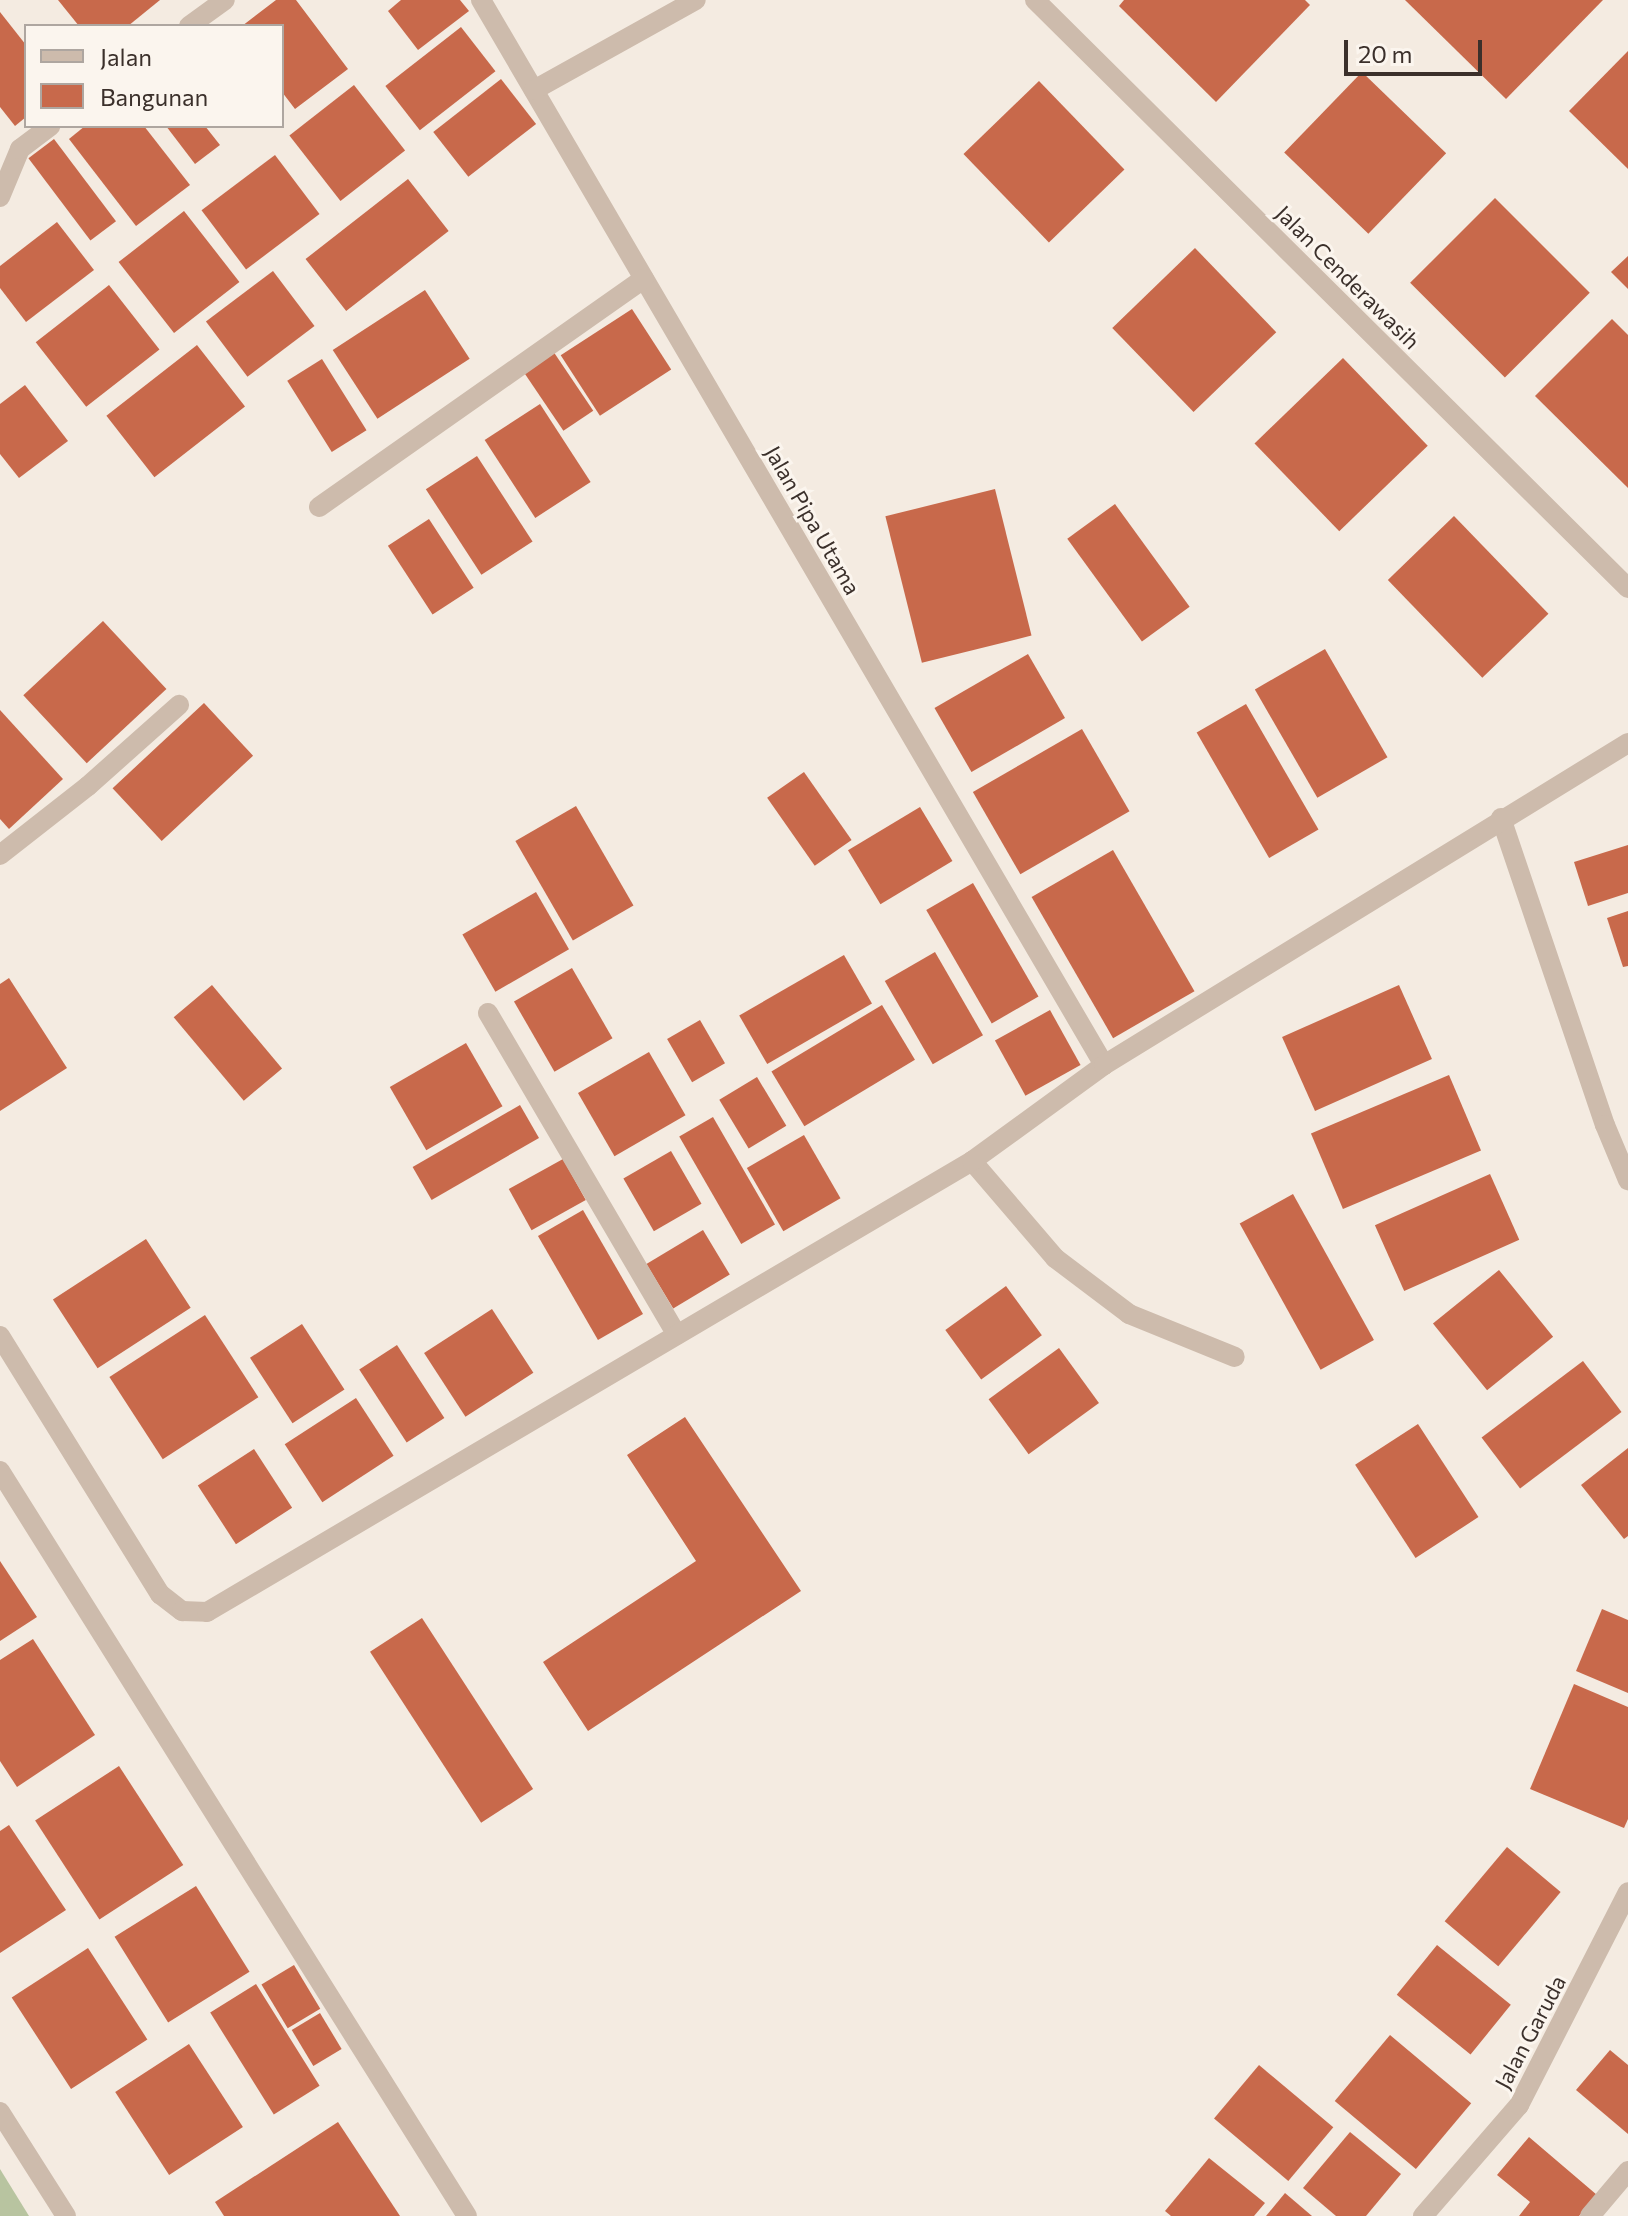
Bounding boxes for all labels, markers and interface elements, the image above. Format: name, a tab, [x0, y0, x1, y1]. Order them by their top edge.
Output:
legend	[24, 24, 284, 128]
scale bar	[1348, 24, 1486, 74]
text: 20 m	[1358, 39, 1412, 68]
text: Jalan	[100, 42, 152, 71]
text: Bangunan	[100, 82, 208, 111]
street label: Jalan Cenderawasih	[1271, 200, 1425, 354]
street label: Jalan Pipa Utama	[760, 441, 866, 599]
street label: Jalan Garuda	[1489, 1971, 1571, 2093]

